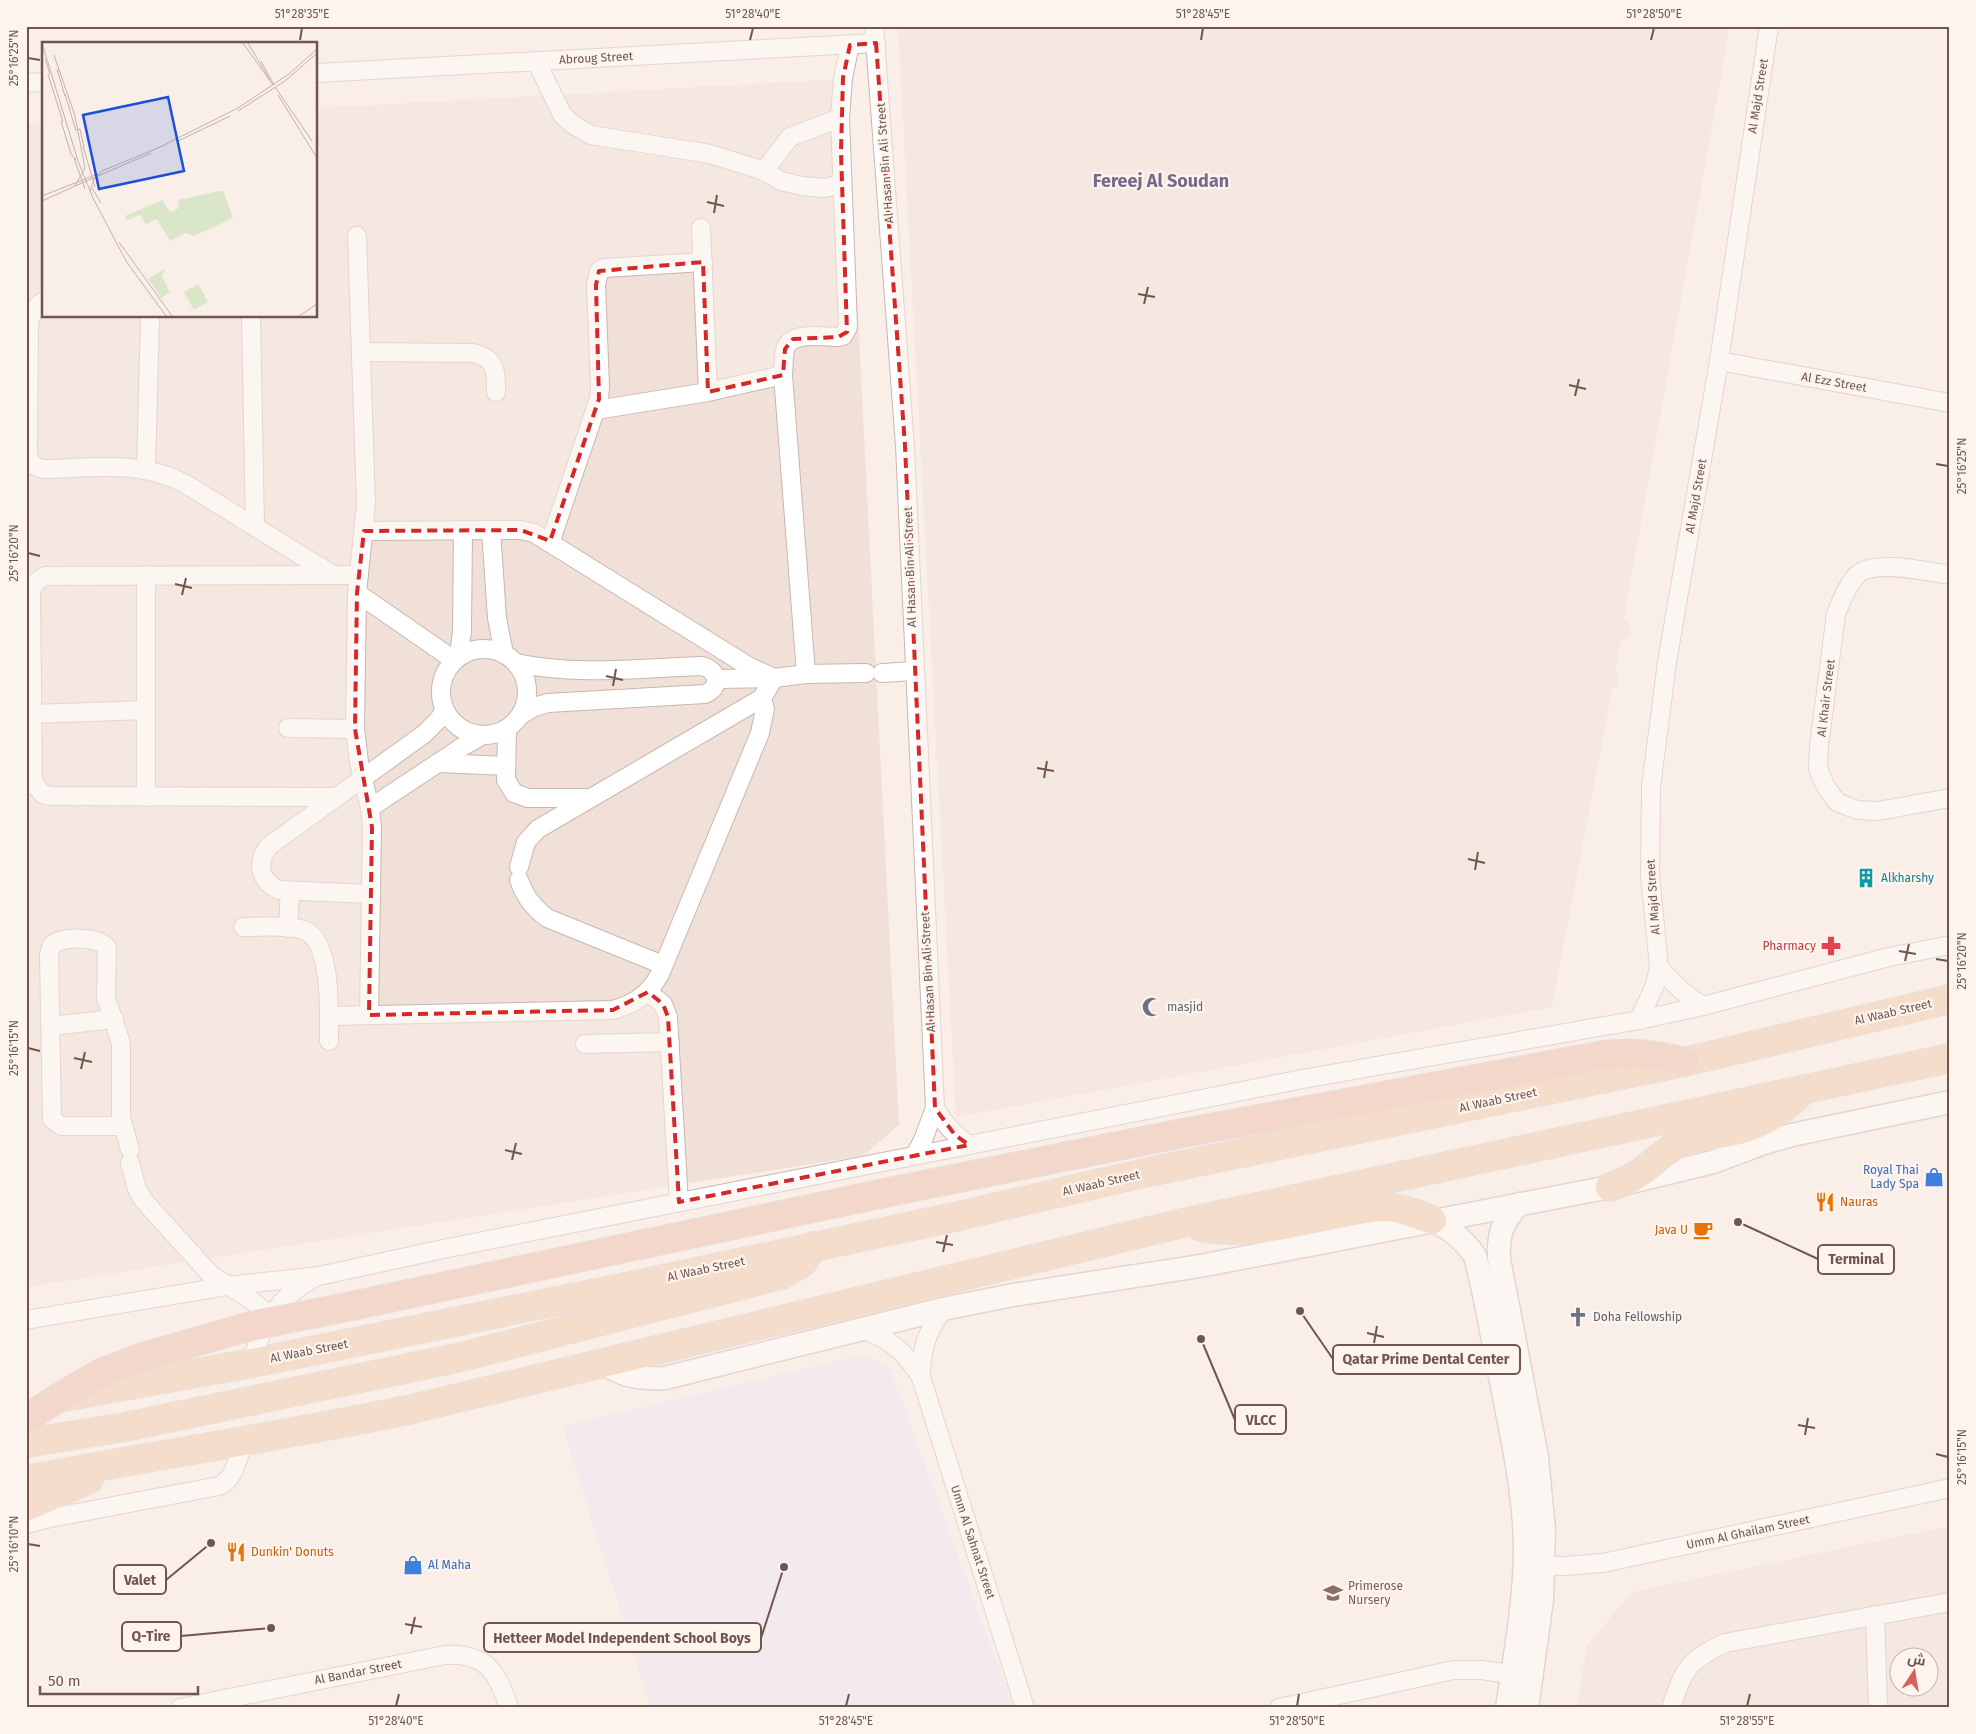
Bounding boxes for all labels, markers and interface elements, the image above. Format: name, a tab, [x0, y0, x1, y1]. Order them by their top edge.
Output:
text: 51°28'35"E	[275, 7, 329, 21]
text: 51°28'40"E	[725, 7, 781, 21]
text: 51°28'45"E	[1176, 7, 1230, 21]
text: 51°28'50"E	[1626, 7, 1682, 21]
text: 25°16'25"N	[7, 30, 21, 86]
inset map	[42, 42, 318, 318]
street label: Abroug Street	[559, 49, 634, 67]
street label: Al Majd Street	[1745, 57, 1771, 134]
street label: Al Hasan Bin Ali Street	[874, 102, 896, 224]
district label: Fereej Al Soudan	[1093, 170, 1229, 192]
street label: Al Ezz Street	[1800, 369, 1868, 395]
text: 25°16'25"N	[1955, 438, 1969, 494]
street label: Al Majd Street	[1683, 457, 1710, 534]
street label: Al Hasan Bin Ali Street	[901, 506, 919, 628]
text: 25°16'20"N	[7, 524, 21, 582]
street label: Al Khair Street	[1814, 658, 1838, 738]
street label: Al Majd Street	[1643, 858, 1663, 935]
building icon: Alkharshy	[1855, 867, 1877, 889]
place label: Alkharshy	[1881, 871, 1934, 885]
street label: Al Hasan Bin Ali Street	[918, 911, 938, 1033]
text: 25°16'20"N	[1955, 932, 1969, 990]
pharmacy icon: Pharmacy	[1820, 935, 1842, 957]
place label: Pharmacy	[1763, 939, 1816, 953]
mosque icon: masjid	[1141, 996, 1163, 1018]
street label: Al Waab Street	[1853, 996, 1934, 1028]
place label: masjid	[1167, 1000, 1203, 1014]
text: 25°16'15"N	[7, 1020, 21, 1076]
street label: Al Waab Street	[1458, 1085, 1539, 1115]
place label: Royal Thai Lady Spa	[1863, 1163, 1919, 1191]
shop icon: Royal Thai Lady Spa	[1923, 1166, 1945, 1188]
street label: Al Waab Street	[1061, 1167, 1142, 1199]
restaurant icon: Nauras	[1814, 1191, 1836, 1213]
place label: Nauras	[1840, 1195, 1878, 1209]
cafe icon: Java U	[1692, 1219, 1714, 1241]
place label: Java U	[1655, 1223, 1688, 1237]
callout: Terminal	[1818, 1245, 1894, 1274]
text: Terminal	[1828, 1251, 1885, 1268]
street label: Al Waab Street	[666, 1254, 747, 1284]
church icon: Doha Fellowship	[1567, 1306, 1589, 1328]
place label: Doha Fellowship	[1593, 1310, 1682, 1324]
street label: Al Waab Street	[269, 1336, 350, 1365]
callout: Qatar Prime Dental Center	[1333, 1345, 1520, 1374]
text: Qatar Prime Dental Center	[1343, 1351, 1510, 1368]
callout: VLCC	[1235, 1405, 1286, 1434]
text: VLCC	[1245, 1412, 1276, 1429]
text: 25°16'15"N	[1955, 1429, 1969, 1485]
street label: Umm Al Sahnat Street	[948, 1483, 998, 1601]
street label: Umm Al Ghailam Street	[1685, 1512, 1812, 1552]
text: 25°16'10"N	[7, 1516, 21, 1572]
restaurant icon: Dunkin' Donuts	[225, 1541, 247, 1563]
place label: Dunkin' Donuts	[251, 1545, 334, 1559]
shop icon: Al Maha	[402, 1554, 424, 1576]
place label: Al Maha	[428, 1558, 471, 1572]
callout: Valet	[114, 1565, 166, 1594]
text: Valet	[123, 1572, 157, 1589]
place label: Primerose Nursery	[1348, 1579, 1403, 1607]
school or university icon: Primerose Nursery	[1322, 1582, 1344, 1604]
callout: Q-Tire	[122, 1622, 181, 1651]
callout: Hetteer Model Independent School Boys	[484, 1623, 761, 1652]
text: Q-Tire	[131, 1628, 171, 1645]
text: Hetteer Model Independent School Boys	[493, 1630, 751, 1647]
north arrow	[1888, 1646, 1938, 1696]
text: ش	[1906, 1650, 1927, 1670]
street label: Al Bandar Street	[313, 1657, 403, 1687]
scale bar	[40, 1664, 198, 1696]
text: 50 m	[48, 1672, 81, 1690]
text: 51°28'40"E	[368, 1714, 424, 1728]
text: 51°28'45"E	[819, 1714, 873, 1728]
text: 51°28'50"E	[1269, 1714, 1325, 1728]
text: 51°28'55"E	[1720, 1714, 1774, 1728]

